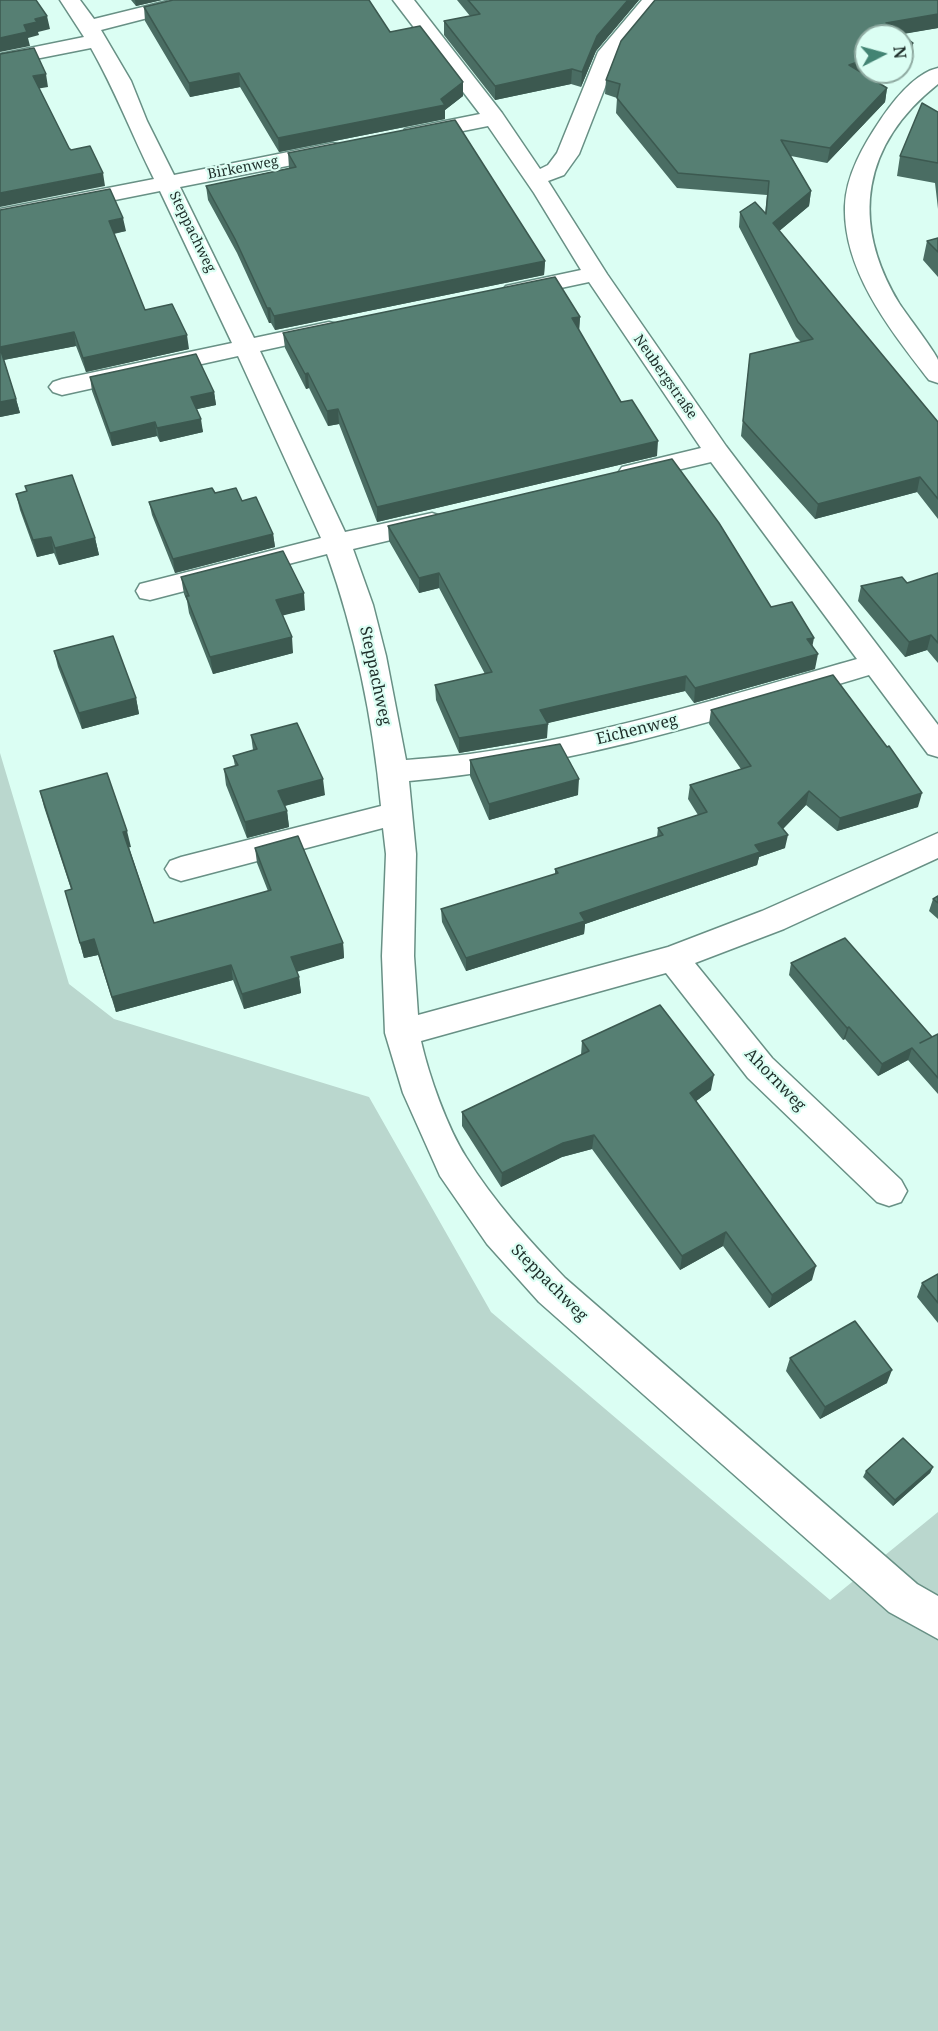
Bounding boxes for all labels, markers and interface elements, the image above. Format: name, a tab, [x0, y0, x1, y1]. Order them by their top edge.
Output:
north arrow	[854, 24, 914, 84]
text: N	[888, 45, 912, 60]
street label: Birkenweg	[206, 153, 280, 183]
street label: Steppachweg	[165, 189, 219, 275]
street label: Neubergstraße	[630, 332, 700, 422]
street label: Steppachweg	[355, 625, 395, 727]
street label: Eichenweg	[594, 711, 680, 749]
street label: Ahornweg	[740, 1045, 810, 1115]
street label: Steppachweg	[507, 1241, 591, 1325]

